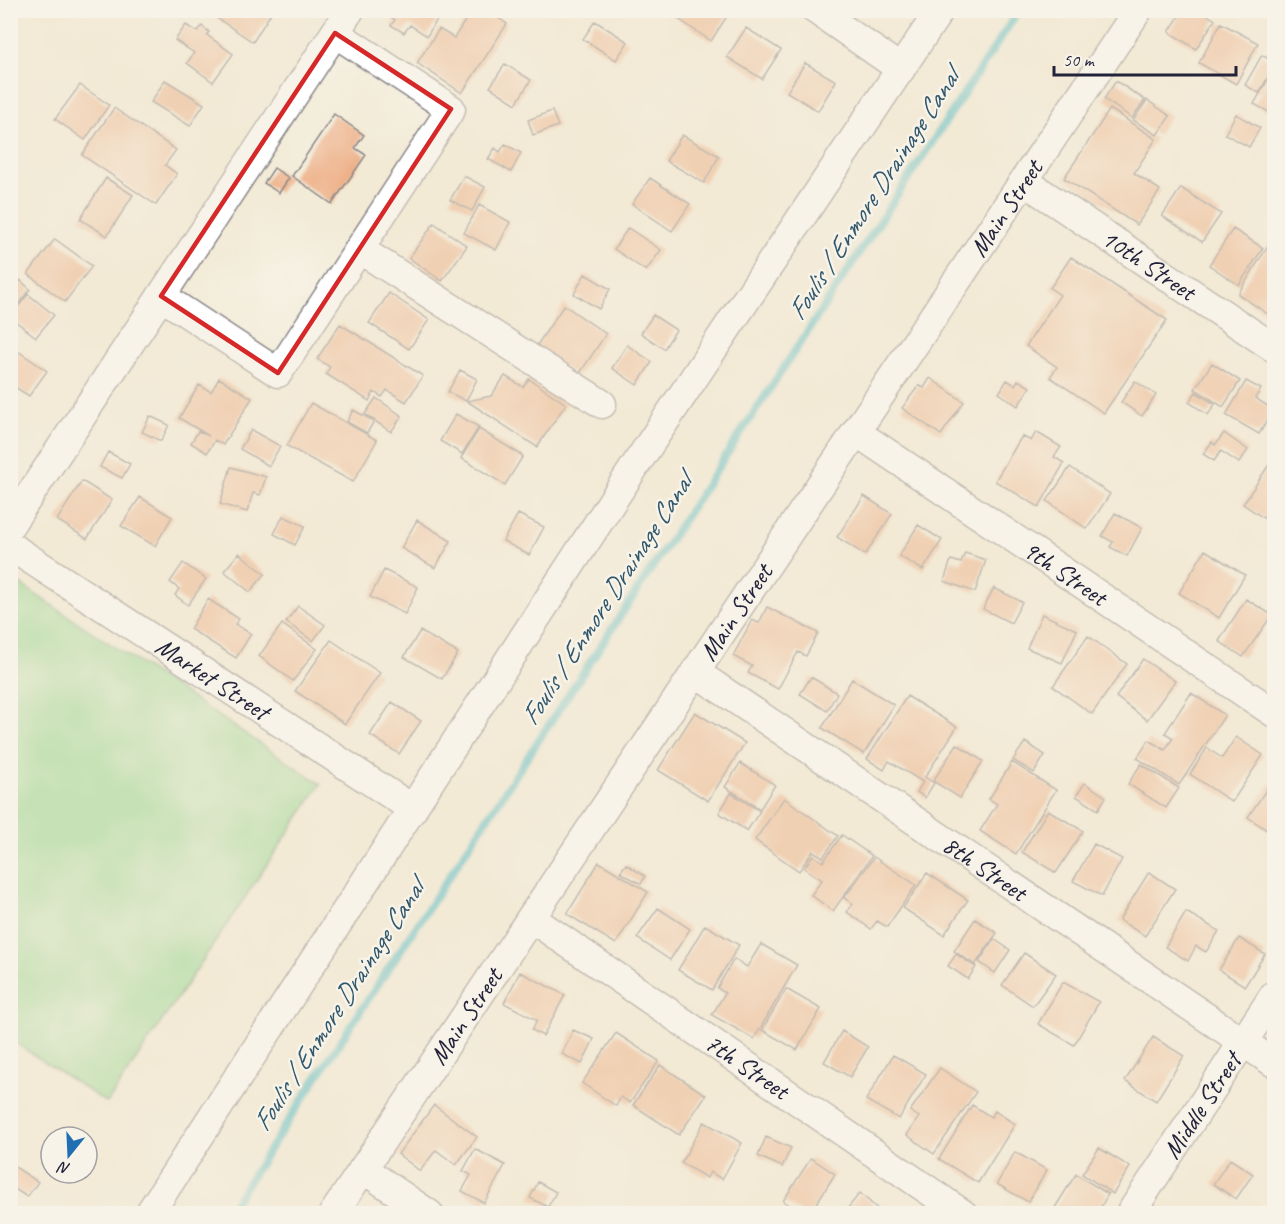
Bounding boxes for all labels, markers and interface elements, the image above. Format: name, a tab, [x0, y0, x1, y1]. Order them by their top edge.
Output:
scale bar	[1054, 39, 1236, 77]
text: 50 m	[1063, 49, 1096, 71]
water label: Foulis / Enmore Drainage Canal	[779, 57, 971, 326]
street label: Main Street	[962, 152, 1051, 263]
street label: 10th Street	[1095, 222, 1204, 309]
water label: Foulis / Enmore Drainage Canal	[512, 462, 704, 731]
street label: 9th Street	[1016, 533, 1115, 614]
street label: Main Street	[692, 556, 781, 667]
street label: Market Street	[149, 630, 278, 730]
street label: 8th Street	[936, 828, 1035, 910]
water label: Foulis / Enmore Drainage Canal	[244, 868, 436, 1137]
street label: Main Street	[422, 960, 511, 1071]
street label: 7th Street	[699, 1026, 797, 1108]
street label: Middle Street	[1155, 1044, 1250, 1165]
north arrow	[39, 1125, 99, 1185]
text: N	[54, 1156, 72, 1179]

